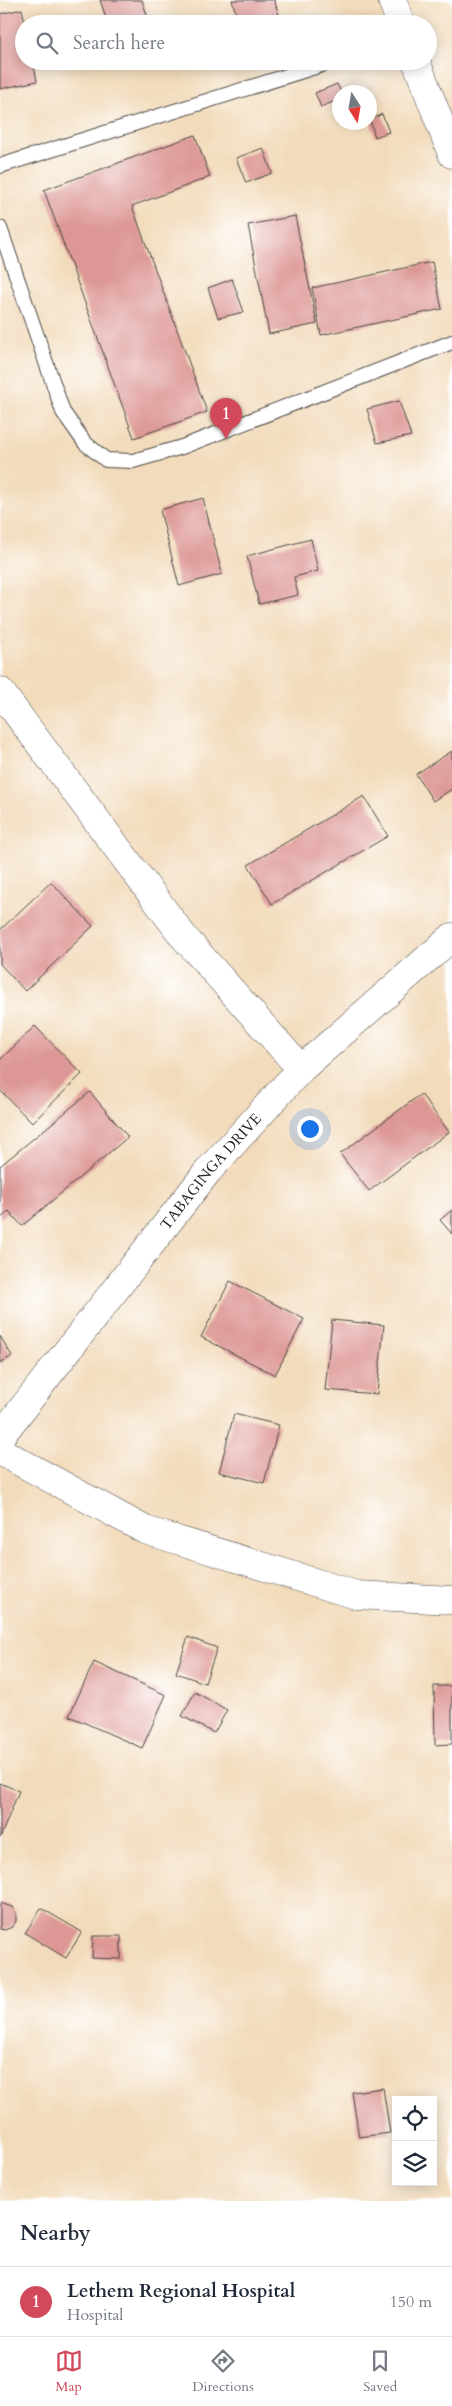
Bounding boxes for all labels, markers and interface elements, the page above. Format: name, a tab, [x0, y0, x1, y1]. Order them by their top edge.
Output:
search box	[15, 15, 437, 70]
icon: search	[33, 29, 61, 57]
text: Search here	[73, 30, 165, 56]
north arrow	[332, 85, 377, 130]
pin: 1	[210, 398, 242, 439]
street label: TABAGINGA DRIVE	[156, 1109, 266, 1234]
your location	[297, 1116, 323, 1142]
map controls	[392, 2096, 437, 2186]
button: locate	[392, 2096, 437, 2141]
button: layers	[392, 2141, 437, 2186]
text: Nearby	[20, 2219, 91, 2248]
text: Lethem Regional Hospital	[67, 2278, 295, 2304]
text: 1	[32, 2291, 40, 2313]
text: 150 m	[390, 2291, 432, 2313]
text: Hospital	[67, 2304, 123, 2326]
tab: Map	[55, 2347, 83, 2396]
tab: Directions	[192, 2347, 254, 2396]
tab: Saved	[363, 2347, 397, 2396]

